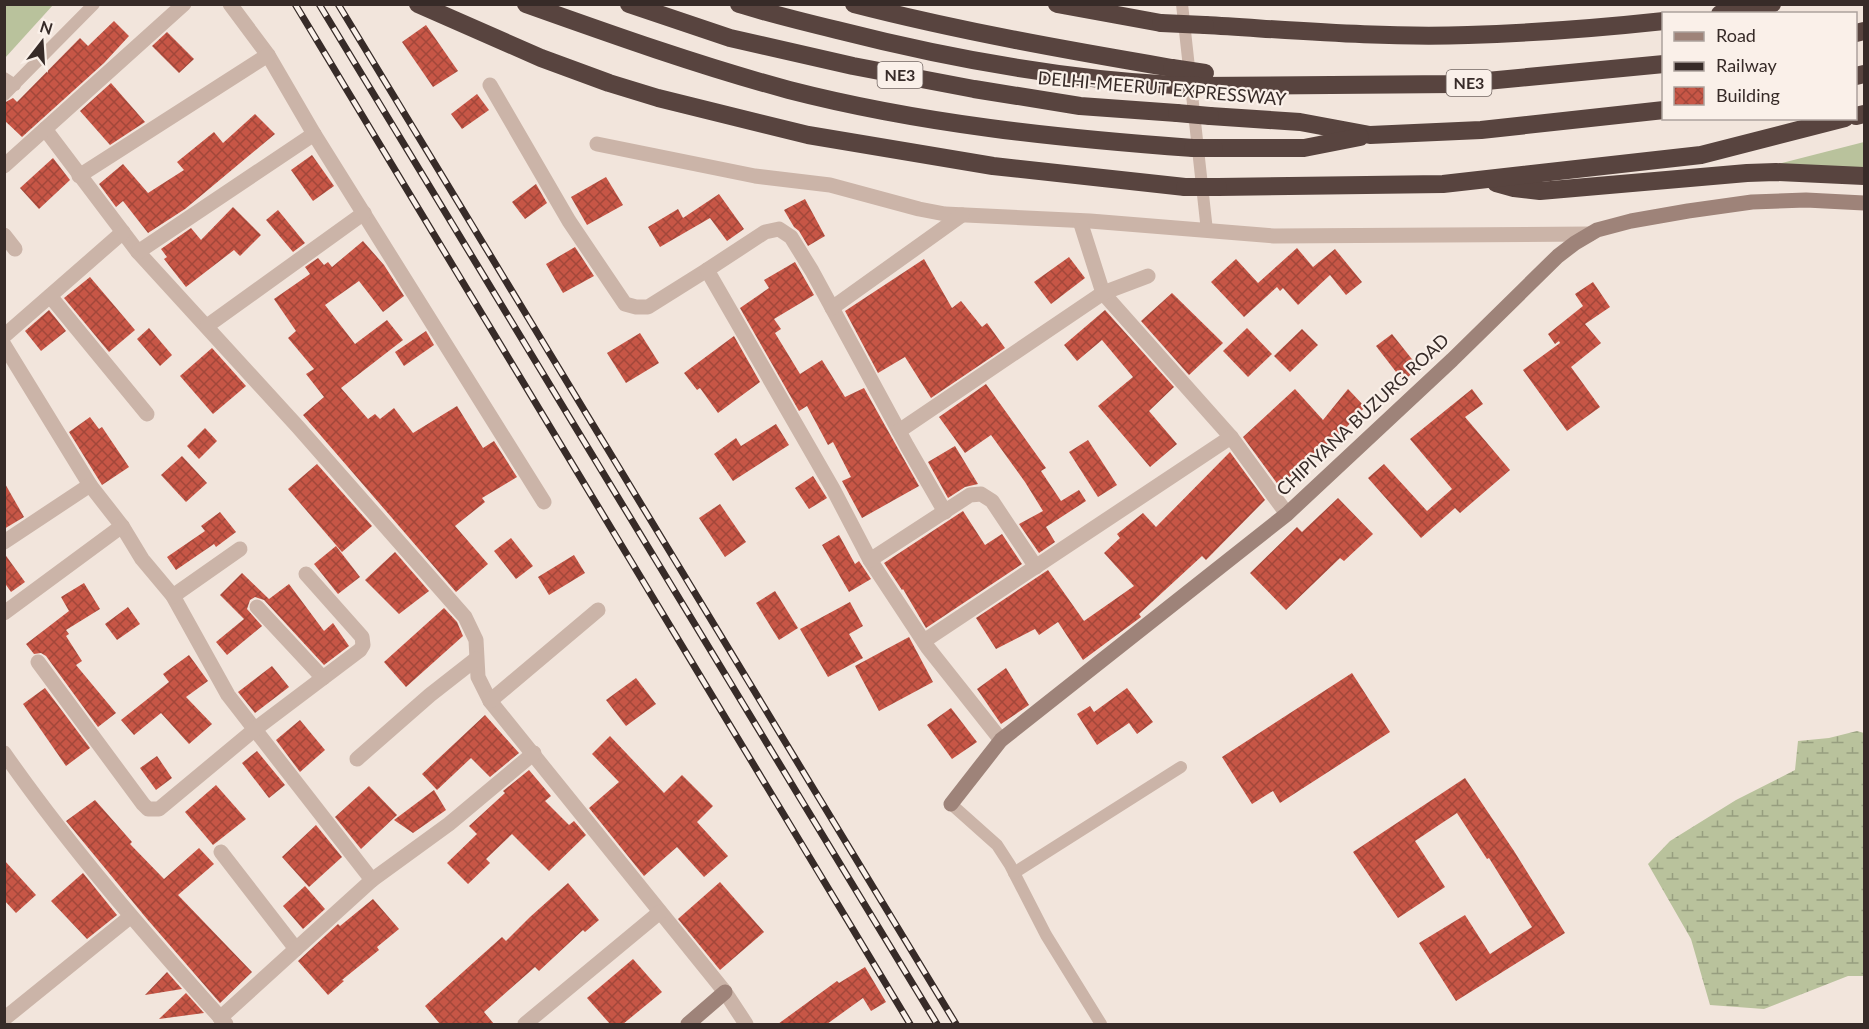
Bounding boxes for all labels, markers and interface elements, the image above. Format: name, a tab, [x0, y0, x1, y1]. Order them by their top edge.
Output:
north arrow	[12, 12, 72, 72]
legend	[1662, 12, 1857, 120]
text: N	[38, 16, 55, 38]
text: Road	[1716, 24, 1756, 46]
text: Railway	[1716, 54, 1777, 76]
road number: NE3	[878, 62, 922, 88]
street label: DELHI-MEERUT EXPRESSWAY	[1037, 66, 1288, 110]
road number: NE3	[1446, 70, 1492, 96]
text: Building	[1716, 84, 1780, 106]
street label: CHIPIYANA BUZURG ROAD	[1272, 329, 1453, 500]

